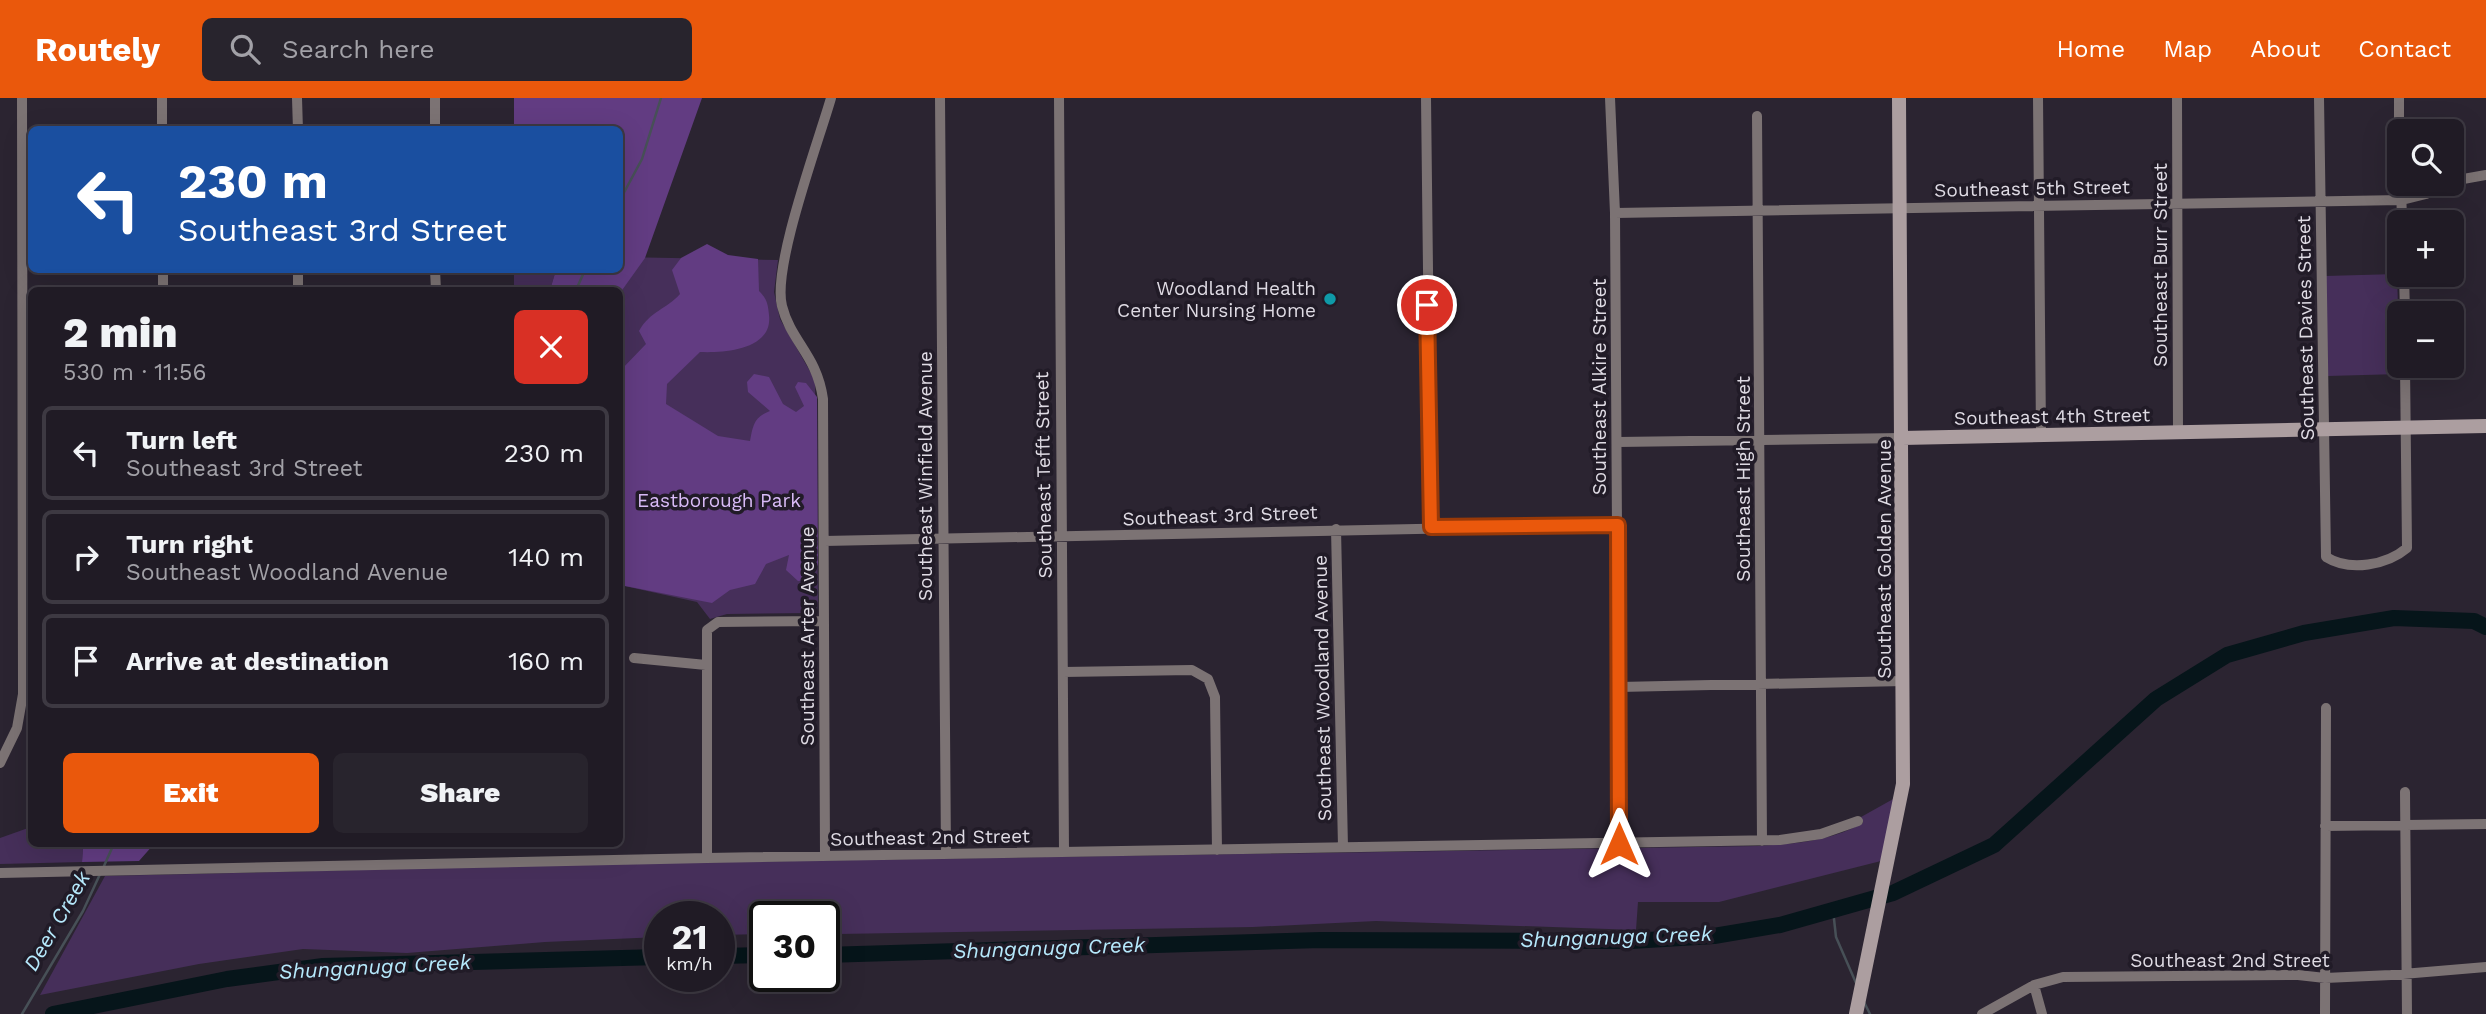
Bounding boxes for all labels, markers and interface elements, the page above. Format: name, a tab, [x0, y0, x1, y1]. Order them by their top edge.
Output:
search box	[202, 18, 692, 81]
text: Routely	[35, 30, 160, 69]
icon: search	[226, 30, 264, 68]
text: Search here	[282, 34, 434, 64]
text: Home	[2057, 35, 2125, 63]
text: Map	[2163, 35, 2212, 63]
text: About	[2250, 35, 2320, 63]
text: Contact	[2358, 35, 2451, 63]
map controls	[2387, 119, 2464, 378]
button: search	[2387, 119, 2464, 196]
text: 230 m	[178, 152, 328, 210]
icon: left	[63, 154, 154, 245]
street label: Southeast Burr Street	[2149, 163, 2172, 367]
street label: Southeast 5th Street	[1934, 175, 2130, 202]
button: +	[2387, 210, 2464, 287]
text: Southeast 3rd Street	[178, 211, 507, 249]
street label: Southeast Davies Street	[2292, 215, 2319, 441]
pin	[1397, 275, 1457, 335]
place label: Woodland Health Center Nursing Home	[1117, 277, 1316, 322]
street label: Southeast Alkire Street	[1588, 279, 1611, 495]
icon: arrive	[1408, 286, 1446, 324]
marker: Woodland Health Center Nursing Home	[1322, 291, 1338, 307]
button: −	[2387, 301, 2464, 378]
text: 2 min	[63, 308, 177, 357]
button: close	[514, 310, 588, 384]
street label: Southeast Winfield Avenue	[914, 351, 937, 601]
text: 530 m · 11:56	[63, 359, 206, 386]
street label: Southeast Tefft Street	[1030, 371, 1057, 578]
street label: Southeast High Street	[1732, 376, 1755, 582]
street label: Southeast 4th Street	[1954, 403, 2150, 430]
text: Turn left	[126, 425, 237, 455]
icon: left	[67, 434, 105, 472]
text: 230 m	[504, 438, 584, 468]
street label: Southeast Golden Avenue	[1873, 439, 1896, 679]
text: Southeast 3rd Street	[126, 455, 362, 482]
park label: Eastborough Park	[637, 489, 801, 512]
street label: Southeast 3rd Street	[1122, 501, 1318, 530]
street label: Southeast Arter Avenue	[796, 526, 819, 746]
text: Turn right	[126, 529, 253, 559]
icon: right	[67, 538, 105, 576]
text: 140 m	[508, 542, 584, 572]
street label: Southeast Woodland Avenue	[1309, 555, 1336, 821]
text: Southeast Woodland Avenue	[126, 559, 448, 586]
icon: arrive	[67, 642, 105, 680]
text: Arrive at destination	[126, 646, 389, 676]
text: 160 m	[508, 646, 584, 676]
button: Exit	[63, 753, 319, 833]
button: Share	[333, 753, 588, 833]
position arrow	[1582, 807, 1656, 881]
street label: Southeast 2nd Street	[830, 824, 1030, 851]
water label: Deer Creek	[18, 866, 95, 975]
speed limit sign: 30	[749, 901, 840, 992]
text: 21	[672, 916, 707, 958]
water label: Shunganuga Creek	[1519, 921, 1713, 952]
water label: Shunganuga Creek	[952, 932, 1146, 963]
water label: Shunganuga Creek	[278, 949, 472, 984]
street label: Southeast 2nd Street	[2130, 949, 2330, 972]
text: km/h	[666, 953, 713, 974]

